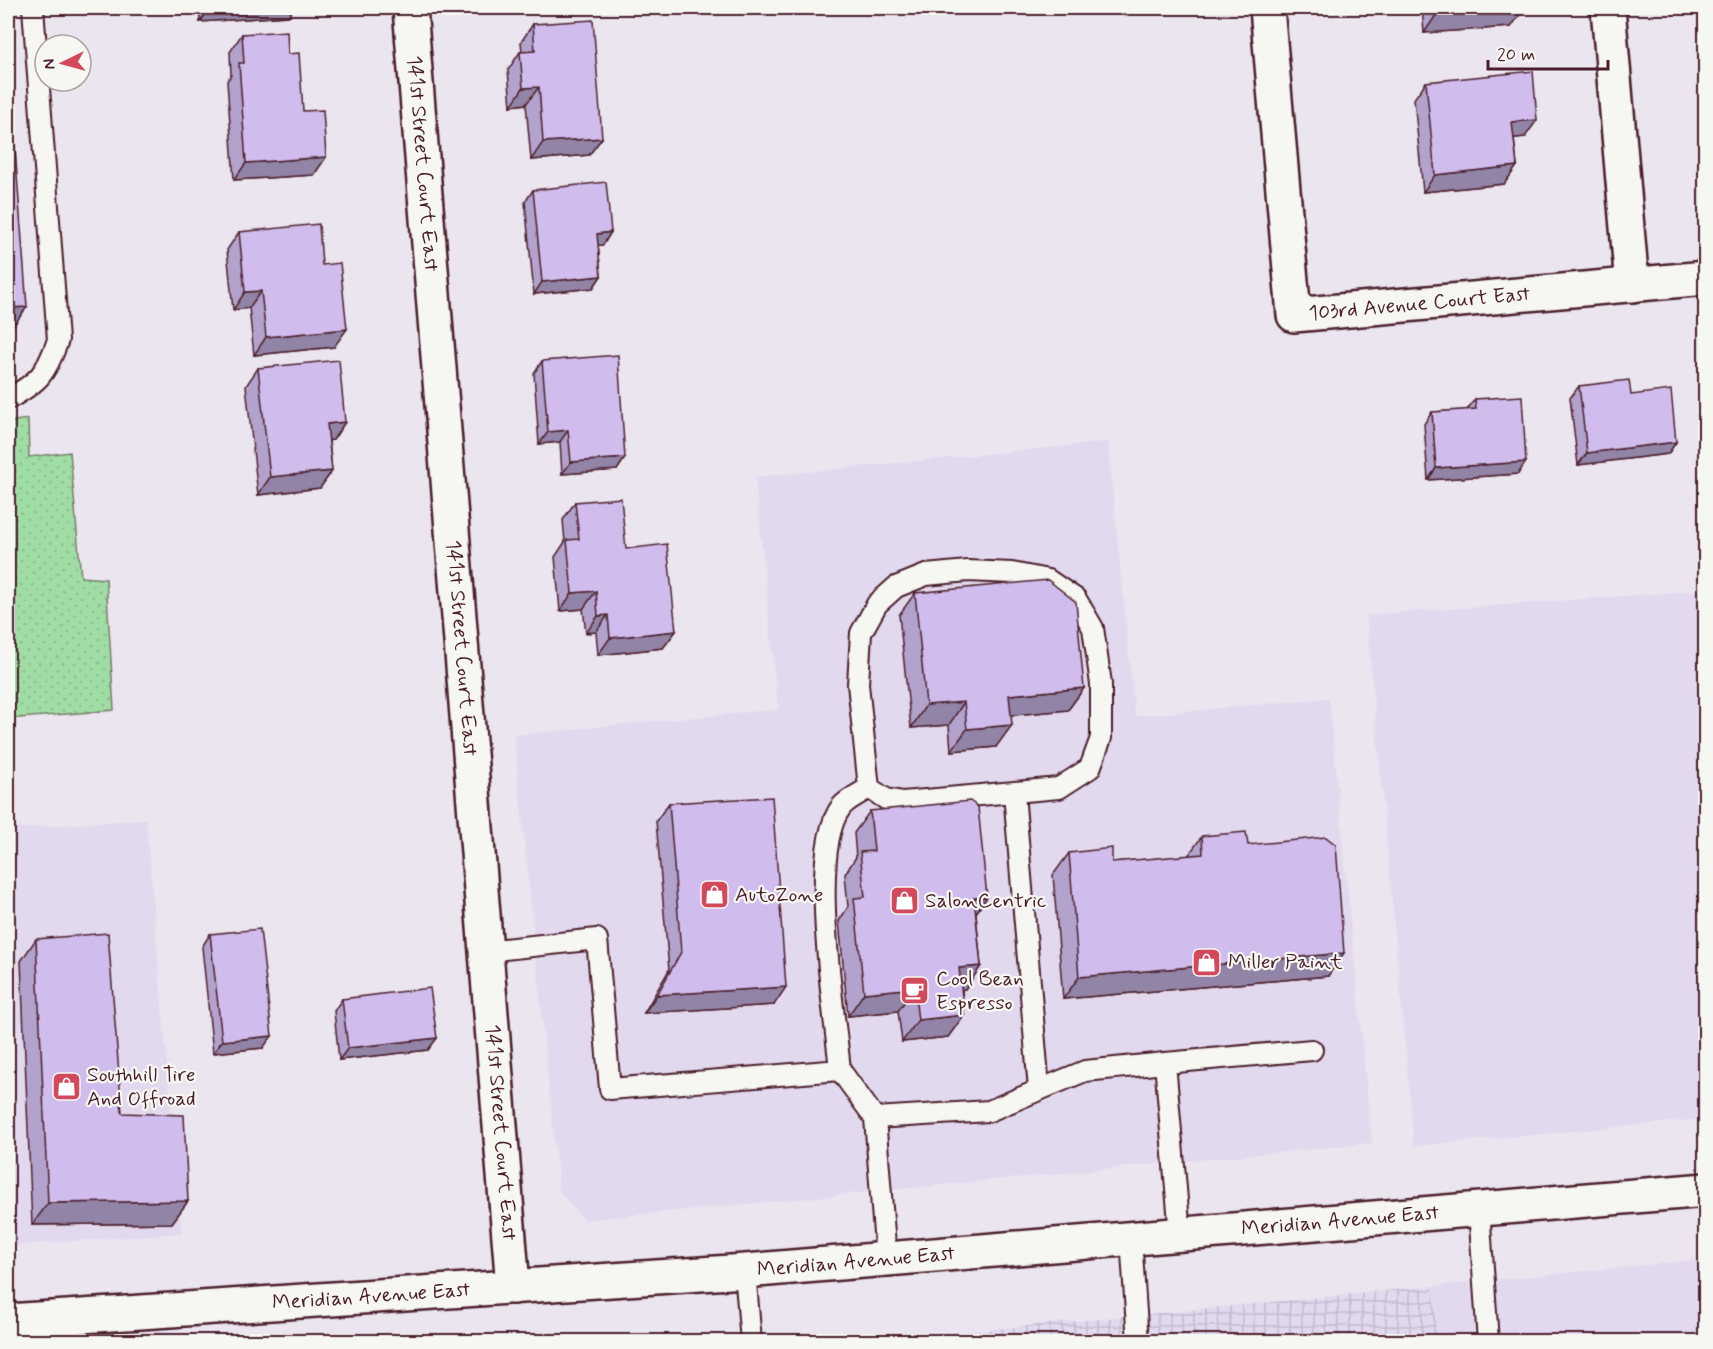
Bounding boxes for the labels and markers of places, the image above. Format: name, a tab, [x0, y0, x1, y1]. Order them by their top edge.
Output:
shop icon: AutoZone	[698, 879, 730, 911]
place label: AutoZone	[735, 881, 823, 909]
shop icon: SalonCentric	[888, 885, 920, 917]
place label: SalonCentric	[925, 887, 1047, 915]
shop icon: Miller Paint	[1191, 946, 1223, 978]
place label: Miller Paint	[1228, 948, 1343, 976]
place label: Cool Bean Espresso	[936, 965, 1024, 1017]
cafe icon: Cool Bean Espresso	[899, 975, 931, 1007]
place label: Southhill Tire And Offroad	[87, 1061, 196, 1113]
shop icon: Southhill Tire And Offroad	[50, 1071, 82, 1103]

